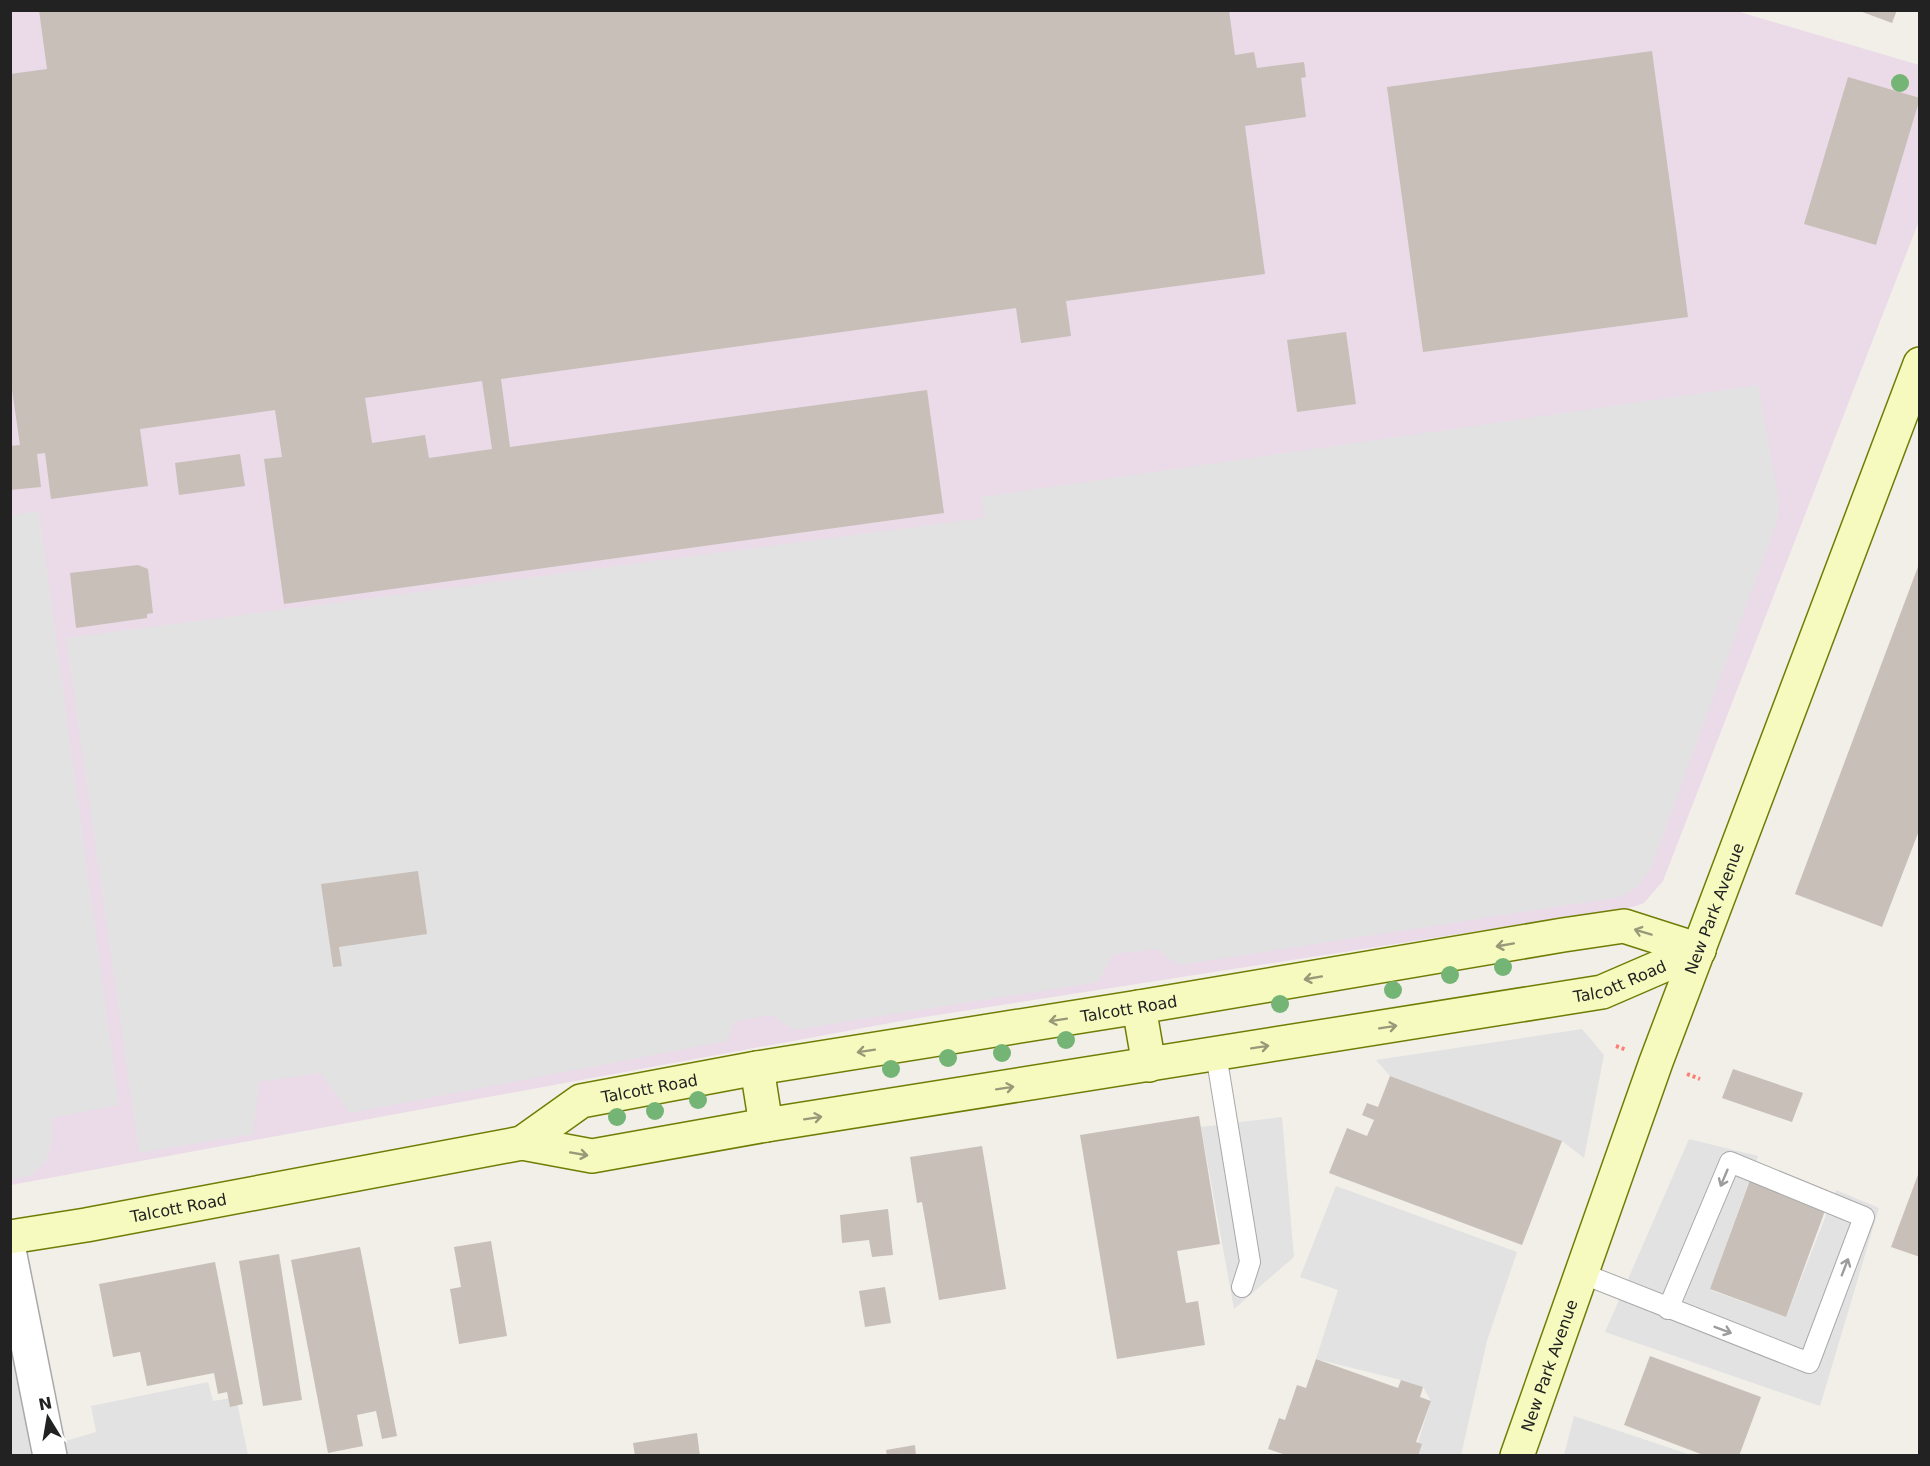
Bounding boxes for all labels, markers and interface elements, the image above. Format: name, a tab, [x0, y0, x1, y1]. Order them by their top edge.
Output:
street label: New Park Avenue	[1681, 840, 1748, 977]
one-way arrow	[1634, 925, 1653, 936]
one-way arrow	[1496, 940, 1515, 951]
street label: Talcott Road	[1571, 956, 1669, 1007]
one-way arrow	[1303, 972, 1323, 983]
street label: Talcott Road	[1078, 992, 1179, 1026]
one-way arrow	[1049, 1014, 1069, 1025]
one-way arrow	[1378, 1021, 1397, 1032]
one-way arrow	[1250, 1041, 1269, 1052]
one-way arrow	[856, 1045, 876, 1056]
street label: Talcott Road	[599, 1070, 699, 1107]
one-way arrow	[995, 1082, 1015, 1093]
one-way arrow	[802, 1112, 822, 1123]
one-way arrow	[569, 1149, 588, 1160]
one-way arrow	[1717, 1169, 1729, 1187]
street label: Talcott Road	[128, 1190, 228, 1227]
one-way arrow	[1841, 1259, 1852, 1277]
street label: New Park Avenue	[1517, 1297, 1582, 1434]
one-way arrow	[1713, 1325, 1731, 1336]
north arrow	[18, 1388, 78, 1448]
text: N	[37, 1393, 54, 1414]

